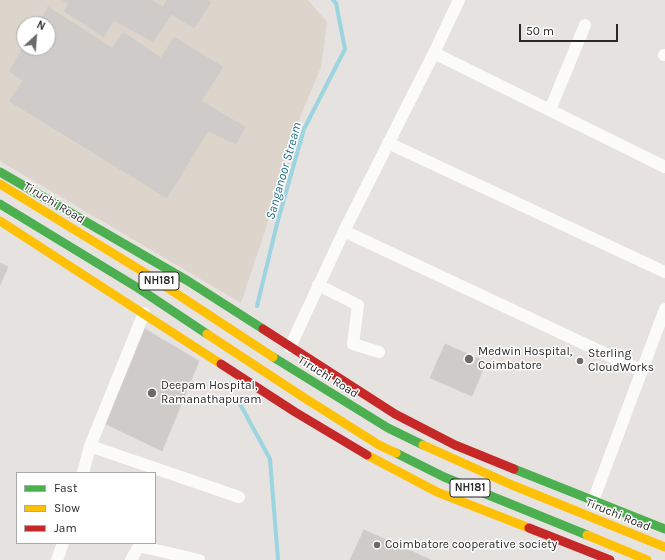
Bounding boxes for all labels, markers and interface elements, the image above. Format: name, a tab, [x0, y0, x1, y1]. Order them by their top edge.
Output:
north arrow	[16, 16, 56, 56]
scale bar	[521, 16, 620, 42]
text: N	[35, 18, 47, 33]
text: 50 m	[526, 24, 554, 38]
water label: Sanganoor Stream	[263, 121, 305, 221]
street label: Tiruchi Road	[21, 179, 87, 227]
road number: NH181	[139, 272, 179, 290]
place label: Medwin Hospital, Coimbatore	[478, 345, 572, 373]
place label: Sterling CloudWorks	[588, 347, 654, 375]
street label: Tiruchi Road	[295, 353, 361, 401]
marker: Medwin Hospital, Coimbatore	[463, 353, 475, 365]
marker: Sterling CloudWorks	[575, 356, 585, 366]
place label: Deepam Hospital, Ramanathapuram	[161, 379, 261, 407]
marker: Deepam Hospital, Ramanathapuram	[146, 387, 158, 399]
legend	[16, 472, 156, 544]
road number: NH181	[450, 479, 490, 497]
text: Fast	[54, 481, 77, 495]
street label: Tiruchi Road	[583, 495, 653, 535]
text: Slow	[54, 501, 80, 515]
text: Jam	[54, 521, 77, 535]
place label: Coimbatore cooperative society	[385, 538, 557, 552]
marker: Coimbatore cooperative society	[372, 540, 382, 550]

